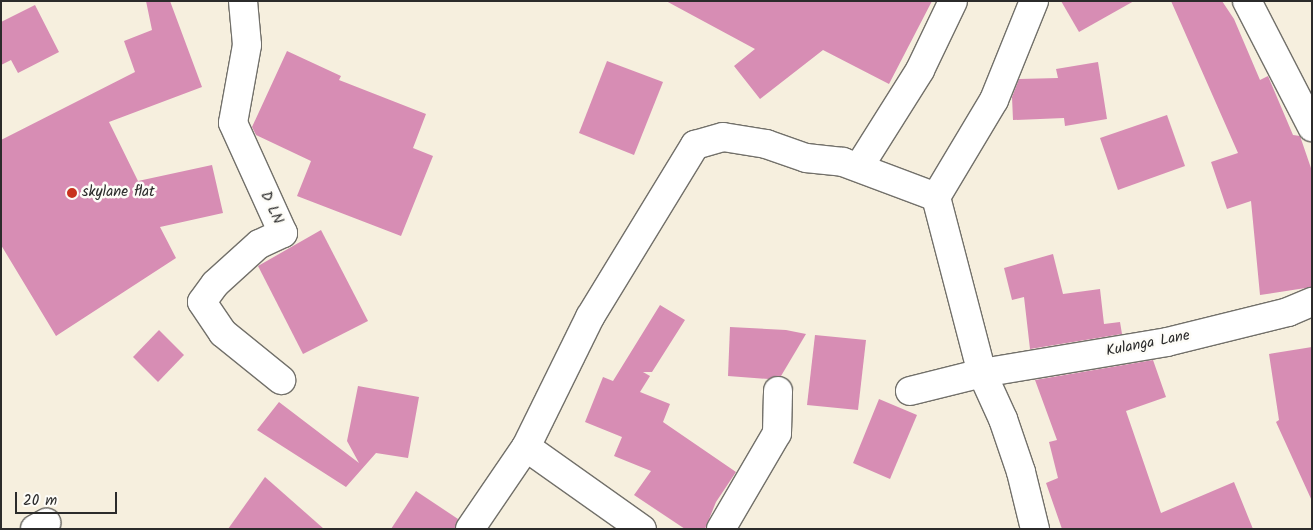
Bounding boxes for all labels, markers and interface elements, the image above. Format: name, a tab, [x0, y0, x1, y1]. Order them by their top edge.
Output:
place label: skylane flat	[82, 184, 155, 202]
marker: skylane flat	[66, 187, 78, 199]
street label: D LN	[256, 189, 286, 227]
street label: Kulanga Lane	[1105, 327, 1191, 361]
scale bar	[18, 482, 120, 514]
text: 20 m	[23, 489, 57, 513]

